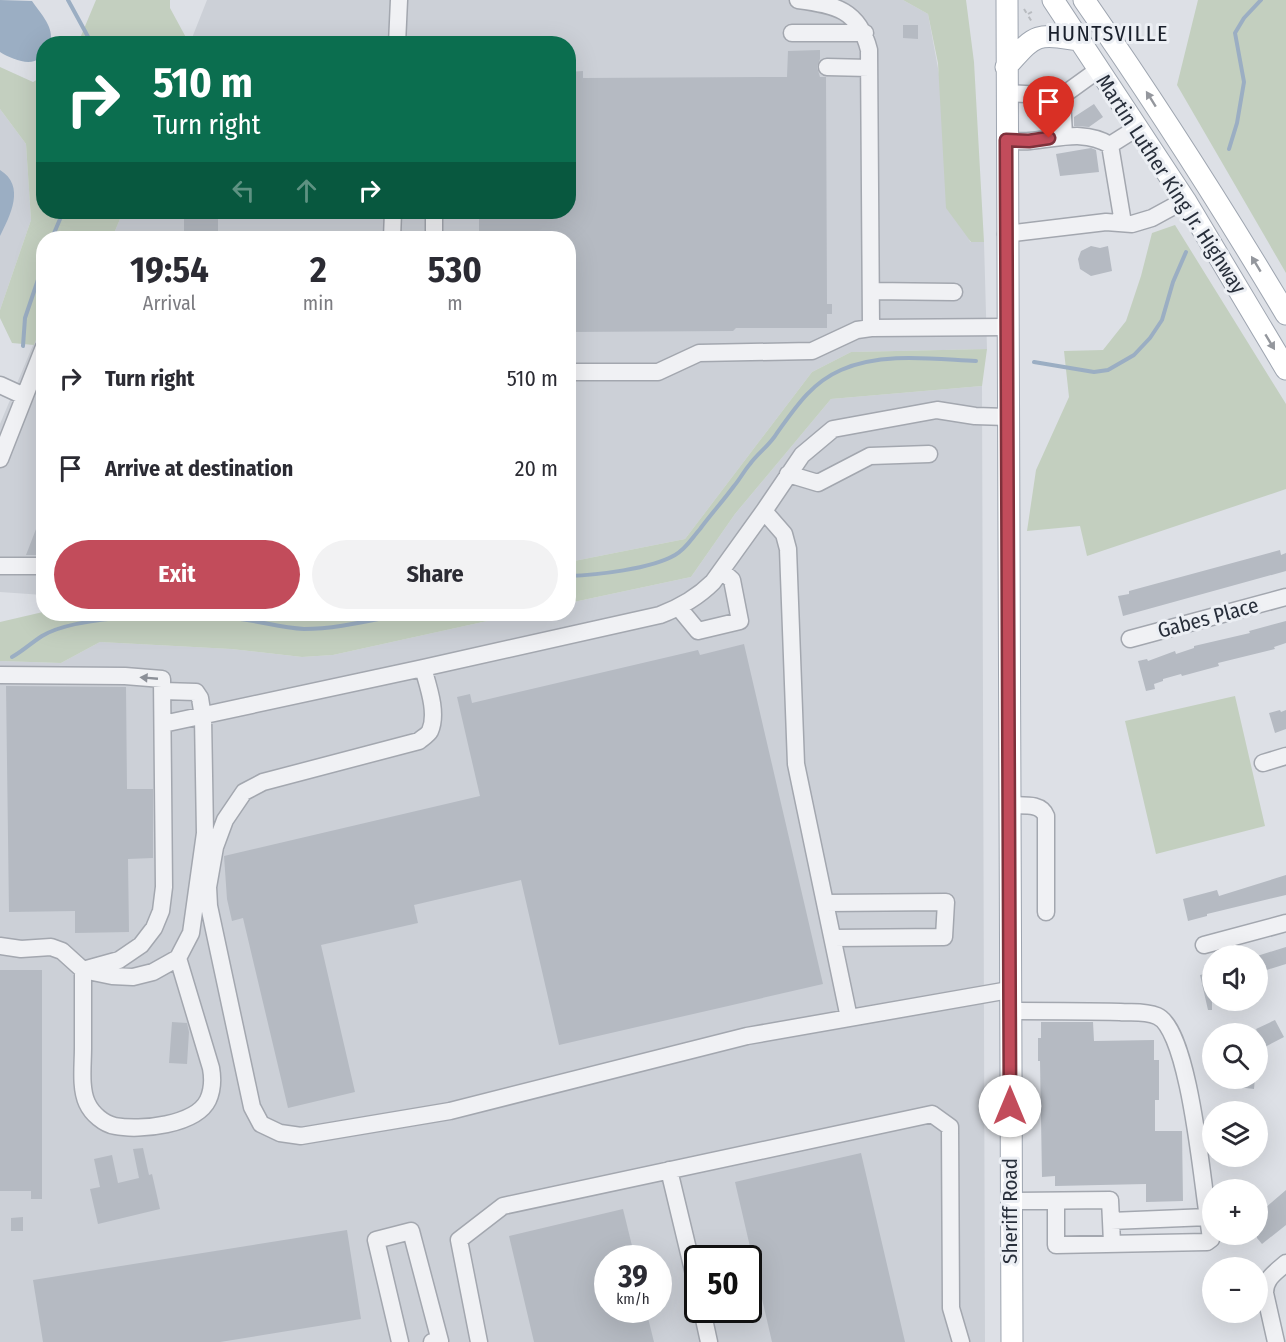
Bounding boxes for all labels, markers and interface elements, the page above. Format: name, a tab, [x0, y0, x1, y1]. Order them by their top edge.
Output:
district label: HUNTSVILLE	[1047, 20, 1169, 47]
text: 510 m	[153, 58, 253, 108]
icon: right	[54, 60, 132, 138]
street label: Martin Luther King Jr. Highway	[1090, 70, 1252, 299]
pin	[1023, 76, 1074, 138]
icon: arrive	[1032, 85, 1065, 118]
one-way arrow	[1146, 91, 1157, 107]
text: Turn right	[153, 109, 261, 141]
icon: left	[227, 174, 260, 207]
icon: ahead	[290, 174, 323, 207]
icon: right	[353, 174, 386, 207]
text: 19:54	[130, 248, 209, 292]
text: 2	[310, 248, 327, 292]
text: 530	[428, 248, 482, 292]
one-way arrow	[1251, 255, 1261, 272]
text: Arrival	[143, 291, 196, 315]
text: min	[303, 291, 334, 315]
text: m	[447, 291, 463, 315]
one-way arrow	[1265, 334, 1275, 351]
icon: right	[54, 362, 87, 395]
text: Turn right	[105, 365, 194, 392]
text: 510 m	[507, 365, 558, 392]
icon: arrive	[54, 452, 87, 485]
text: Arrive at destination	[105, 455, 293, 482]
text: 20 m	[515, 455, 558, 482]
button: Exit	[54, 540, 300, 609]
button: Share	[312, 540, 558, 609]
street label: Gabes Place	[1155, 592, 1261, 644]
one-way arrow	[140, 673, 159, 683]
map controls	[1202, 945, 1268, 1323]
button: sound	[1202, 945, 1268, 1011]
button: search	[1202, 1023, 1268, 1089]
position arrow	[978, 1074, 1042, 1138]
button: layers	[1202, 1101, 1268, 1167]
street label: Sheriff Road	[997, 1158, 1023, 1264]
button: +	[1202, 1179, 1268, 1245]
speed limit sign: 50	[684, 1245, 762, 1323]
button: −	[1202, 1257, 1268, 1323]
text: 39	[618, 1259, 648, 1295]
text: km/h	[616, 1290, 650, 1308]

